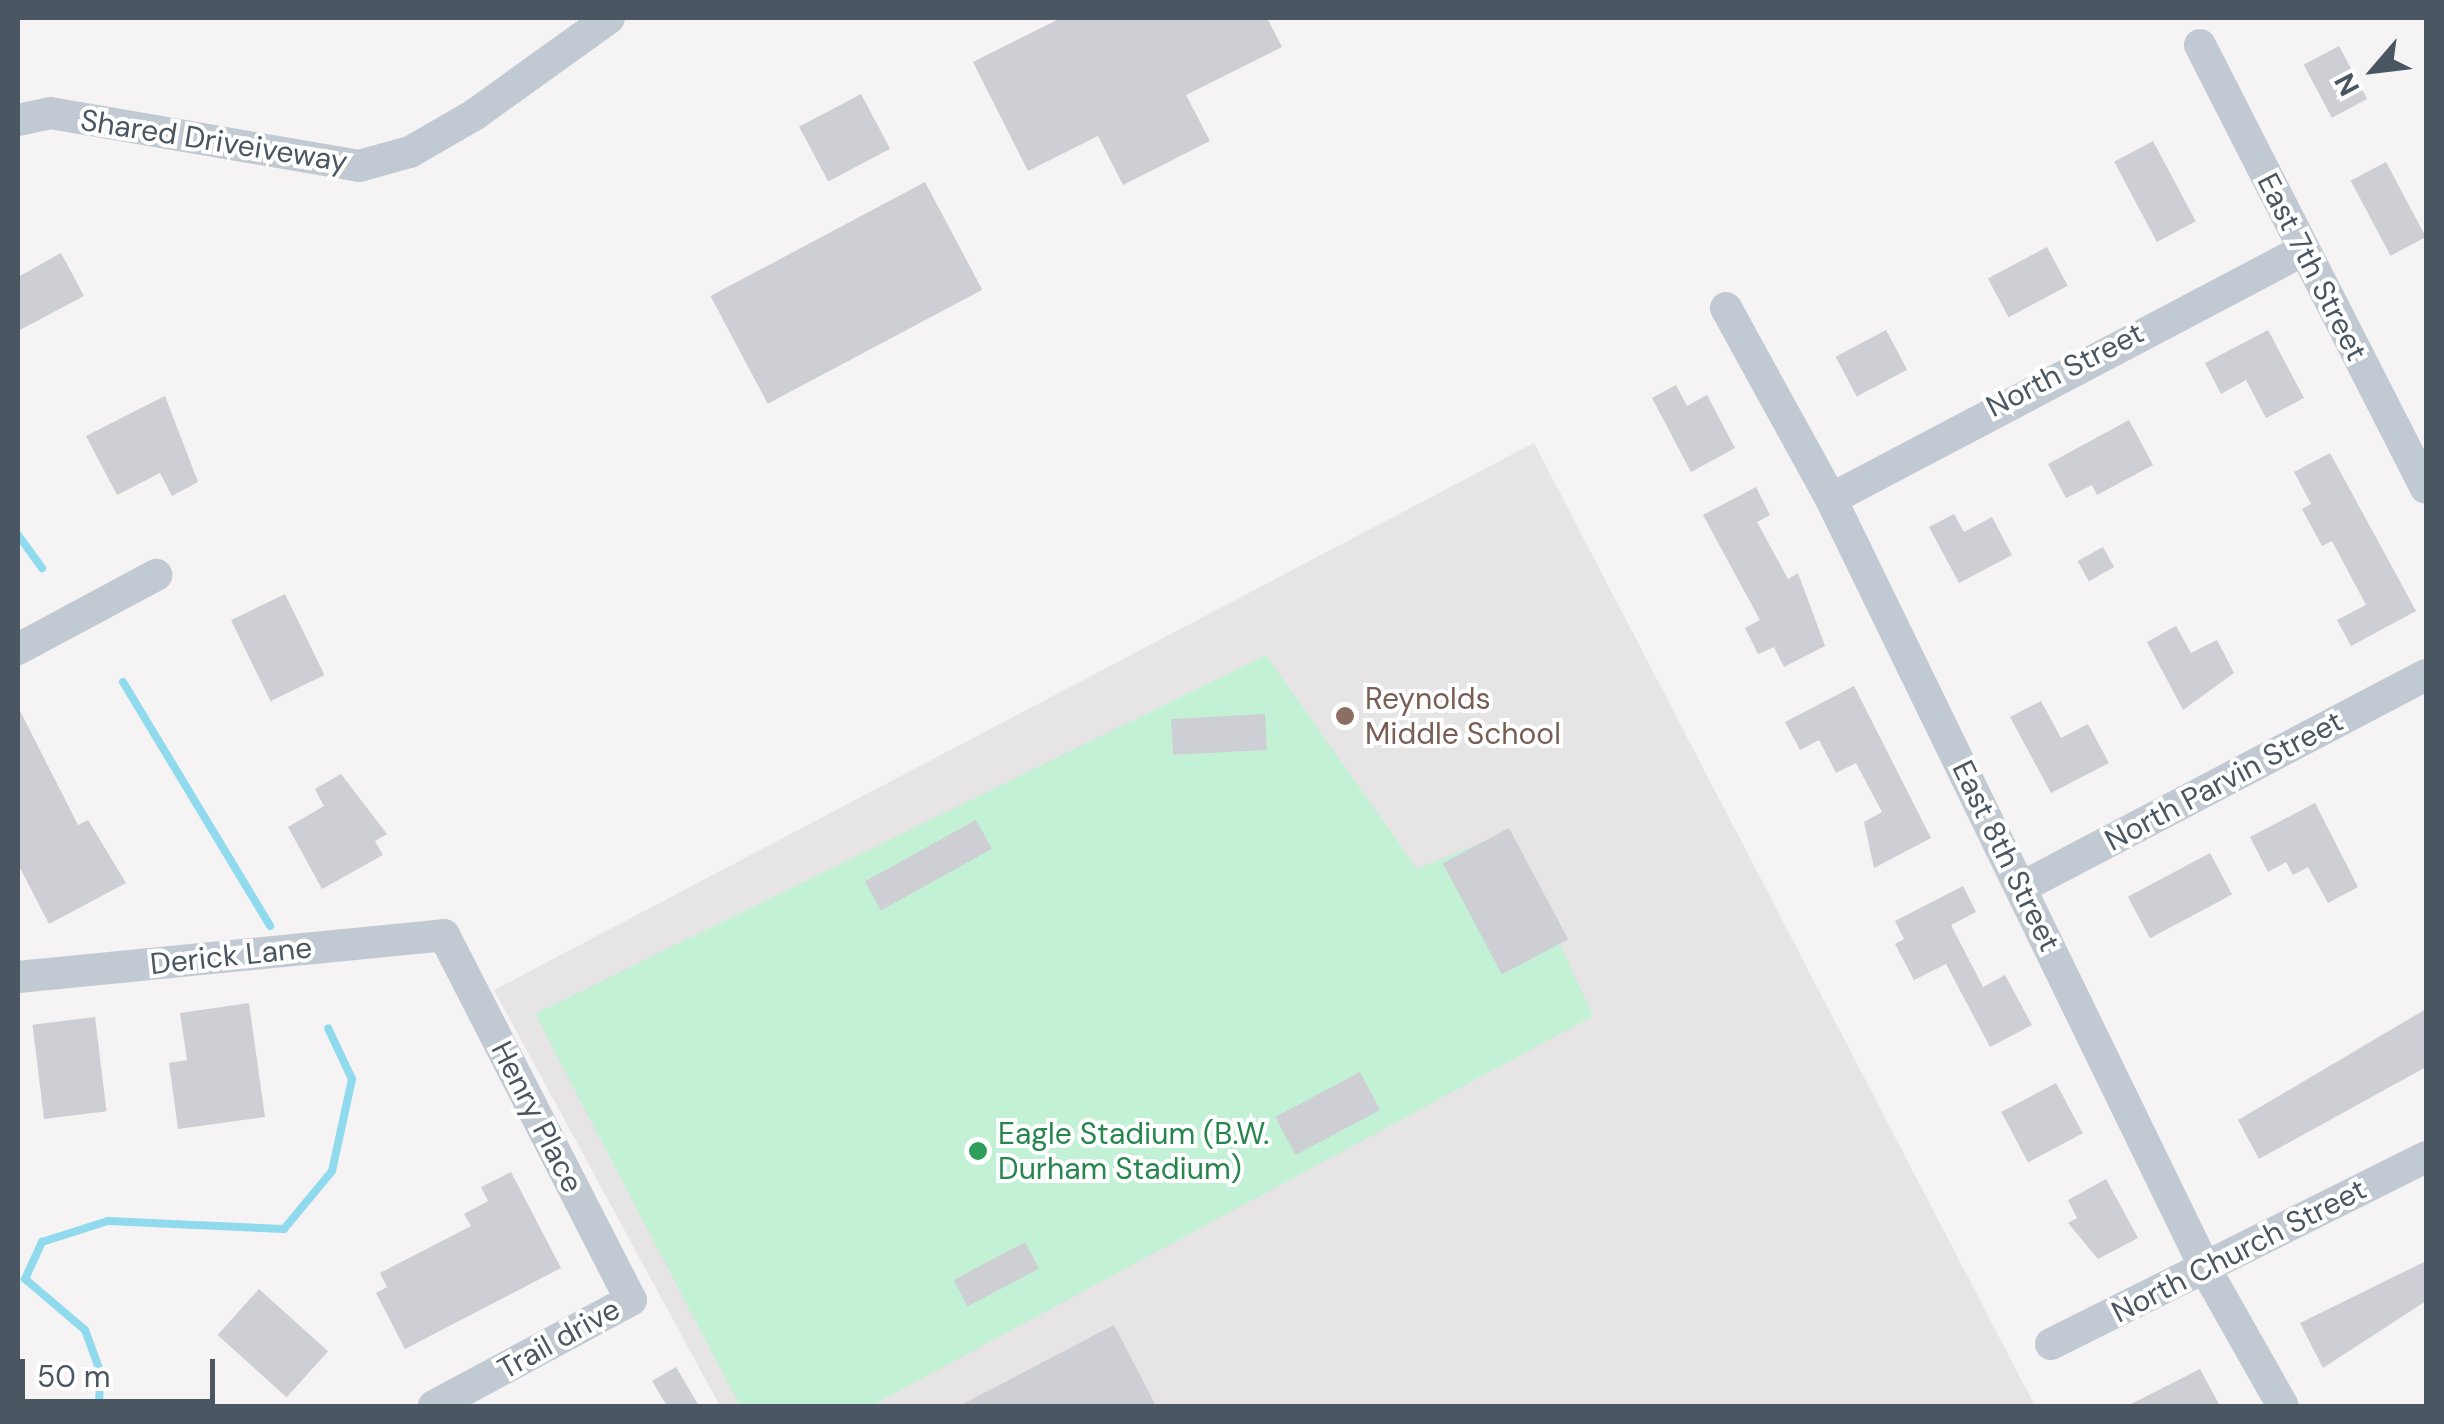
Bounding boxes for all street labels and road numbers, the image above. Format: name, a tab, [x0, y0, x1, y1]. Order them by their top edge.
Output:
street label: Shared Driveiveway	[78, 102, 350, 180]
street label: East 7th Street	[2249, 167, 2375, 367]
street label: North Street	[1980, 315, 2150, 425]
street label: North Parvin Street	[2099, 703, 2349, 859]
street label: East 8th Street	[1944, 755, 2068, 957]
street label: Derick Lane	[148, 930, 314, 982]
street label: Henry Place	[483, 1035, 591, 1199]
street label: North Church Street	[2106, 1171, 2372, 1331]
street label: Trail drive	[492, 1291, 626, 1387]

